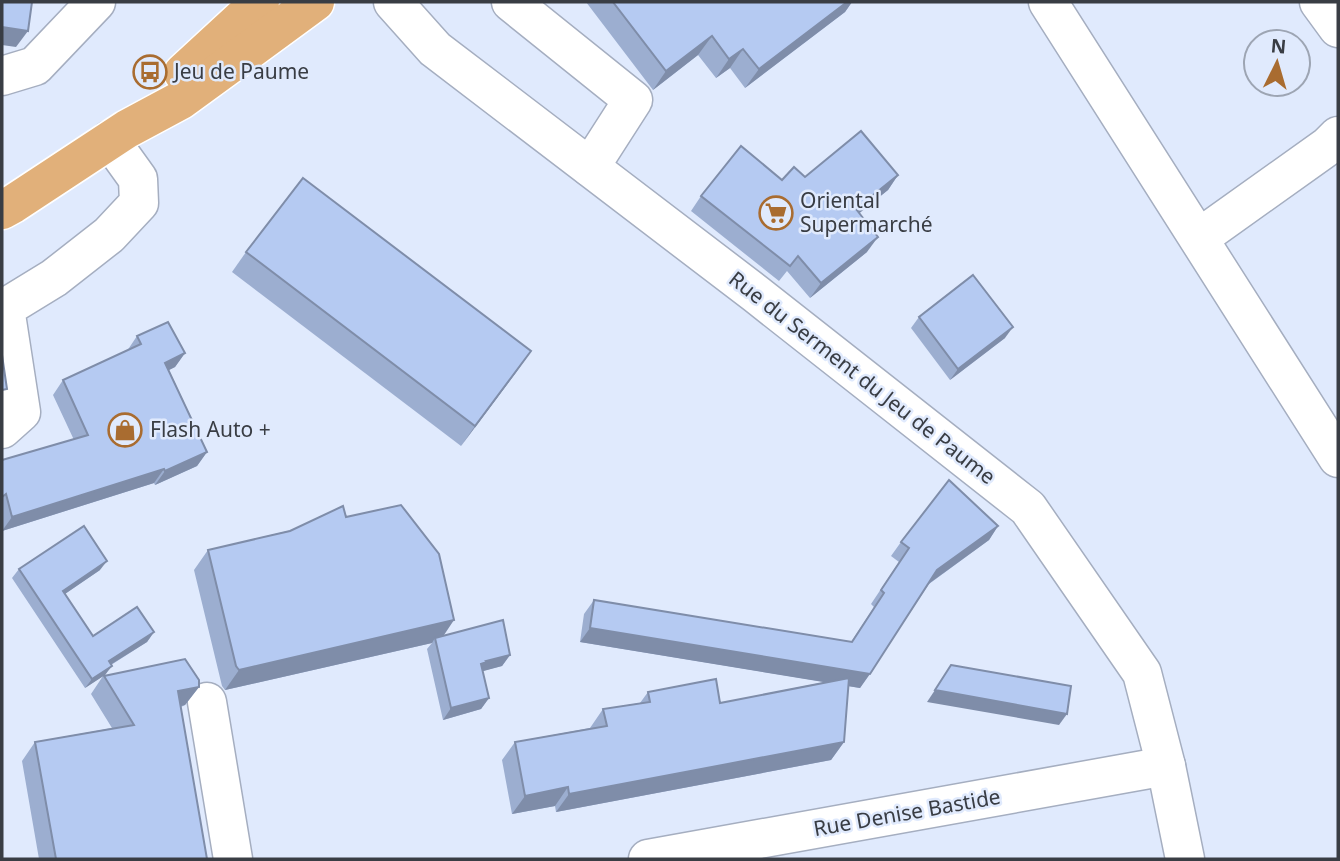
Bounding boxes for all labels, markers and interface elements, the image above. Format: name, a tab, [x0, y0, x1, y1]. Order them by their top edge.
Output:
north arrow	[1242, 28, 1312, 98]
text: N	[1270, 32, 1287, 60]
bus stop icon: Jeu de Paume	[131, 53, 169, 91]
place label: Jeu de Paume	[172, 57, 309, 85]
place label: Oriental Supermarché	[800, 186, 933, 238]
supermarket icon: Oriental Supermarché	[757, 194, 795, 232]
street label: Rue du Serment du Jeu de Paume	[724, 264, 1002, 490]
shop icon: Flash Auto +	[106, 411, 144, 449]
place label: Flash Auto +	[150, 415, 271, 443]
street label: Rue Denise Bastide	[811, 782, 1003, 842]

